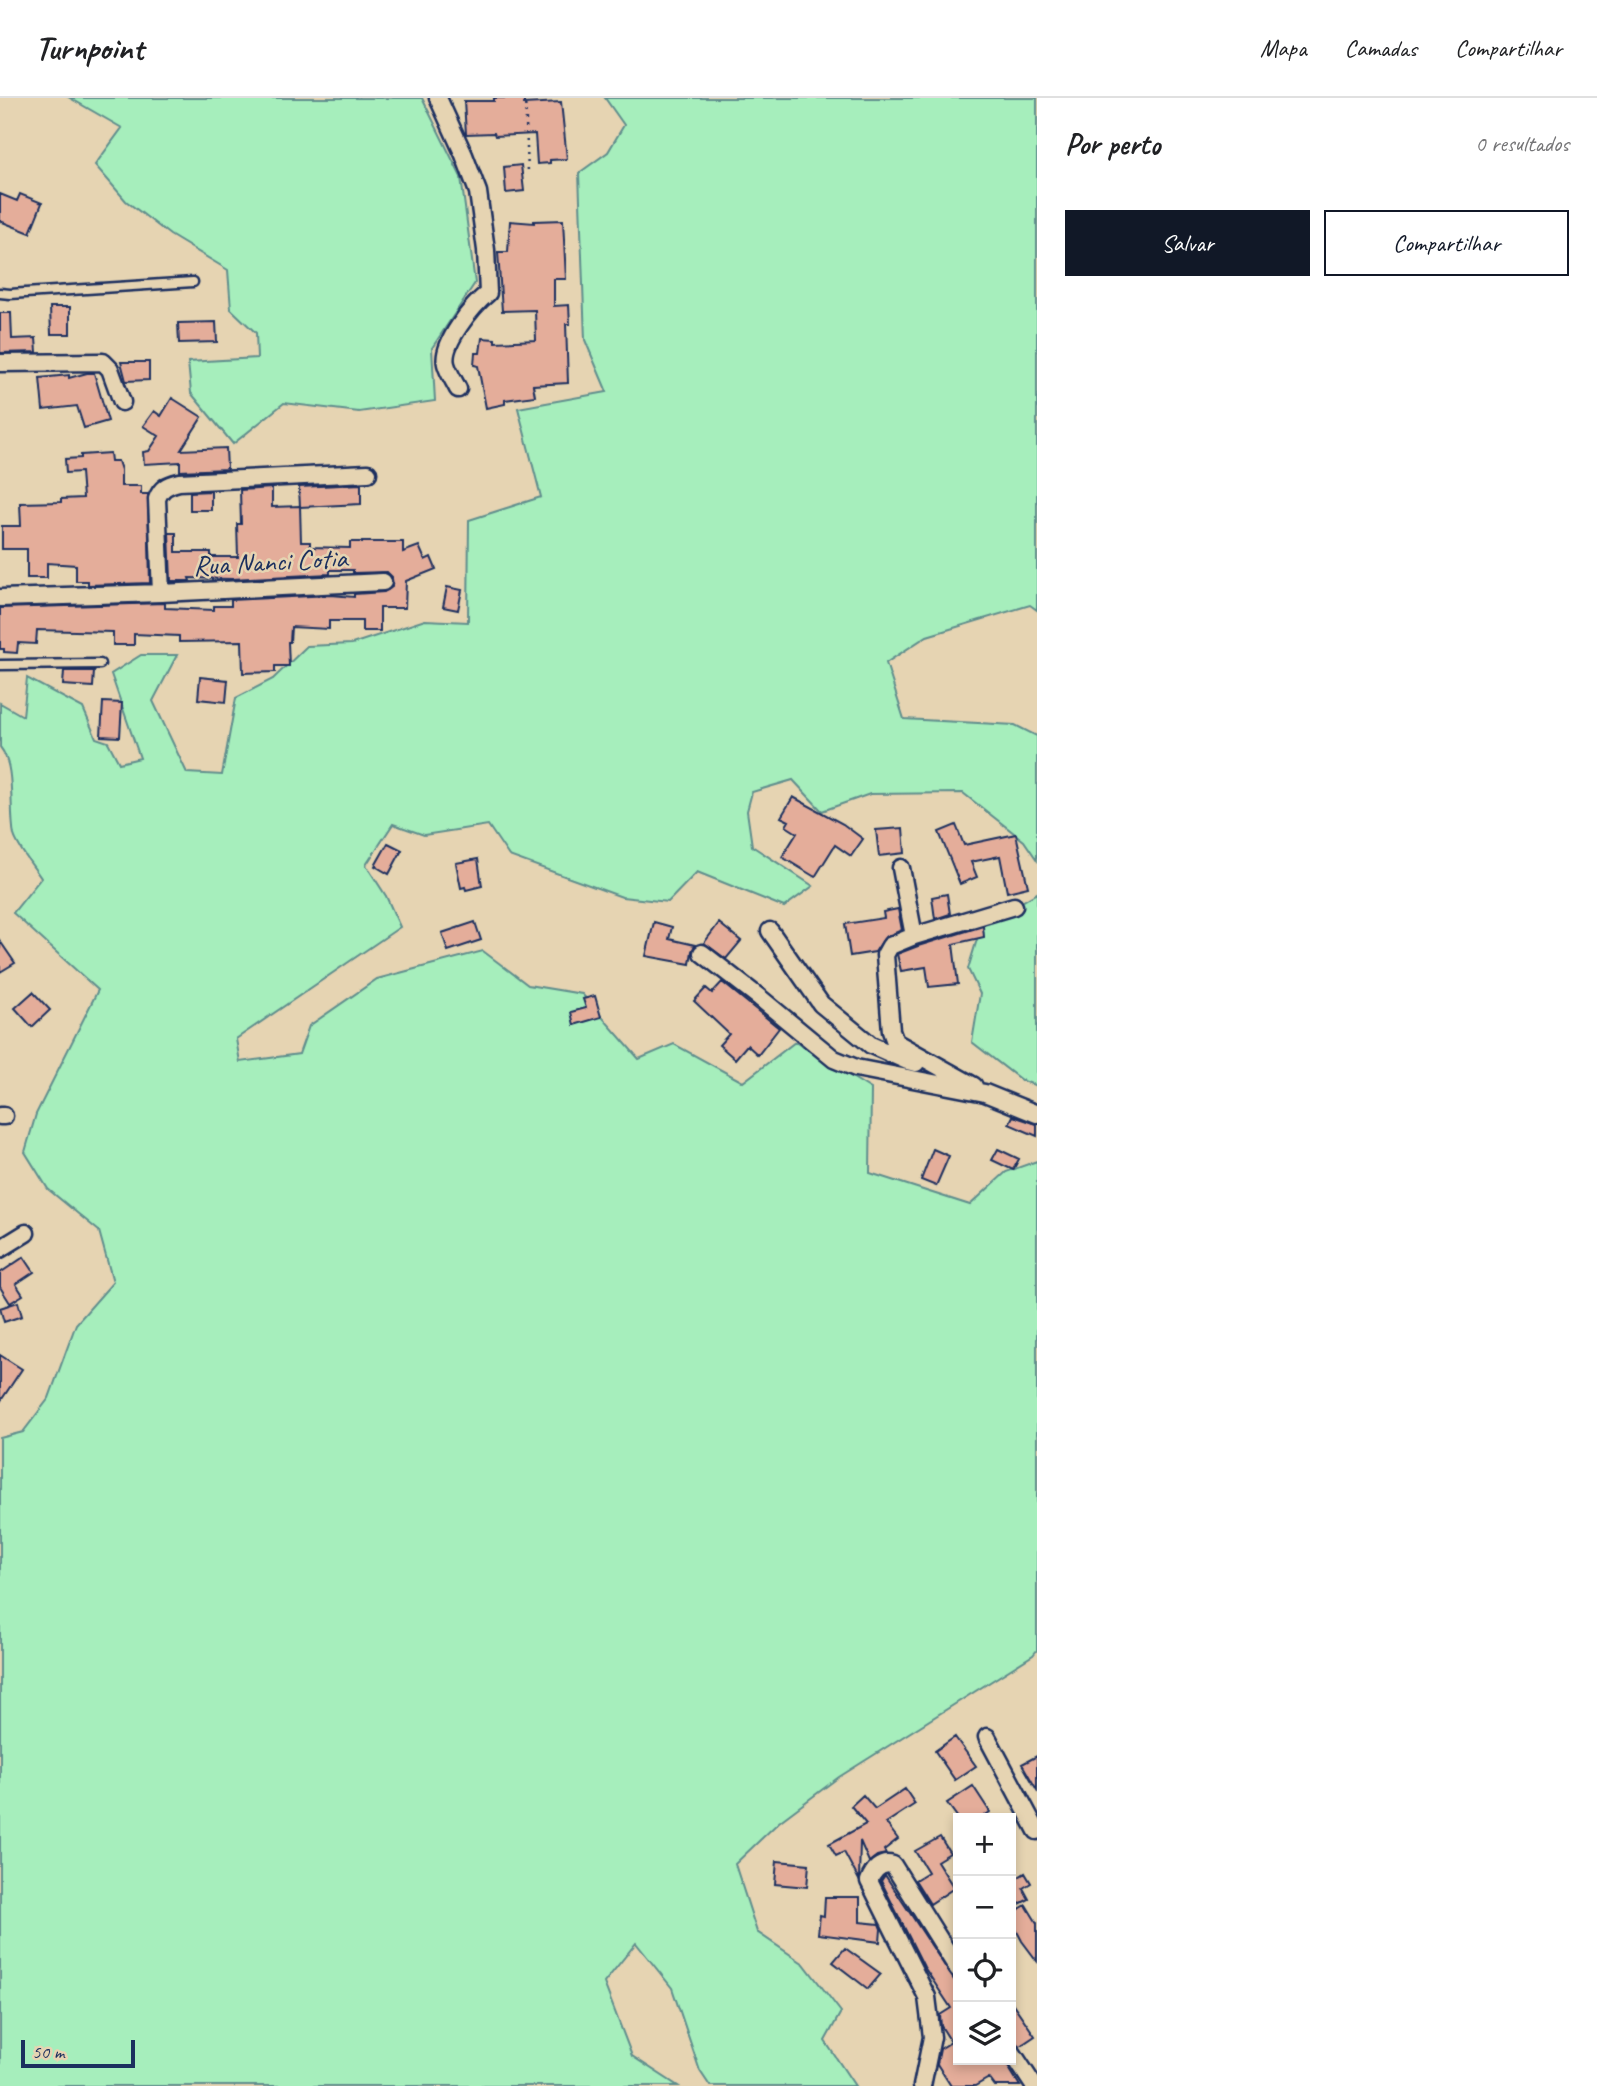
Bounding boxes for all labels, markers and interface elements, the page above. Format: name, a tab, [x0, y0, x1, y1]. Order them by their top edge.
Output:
text: Turnpoint	[35, 27, 143, 69]
text: Mapa	[1260, 33, 1307, 63]
text: Camadas	[1345, 33, 1417, 63]
text: Compartilhar	[1455, 33, 1562, 63]
text: Por perto	[1065, 125, 1160, 163]
text: 0 resultados	[1475, 129, 1569, 158]
button: Salvar	[1065, 210, 1310, 276]
button: Compartilhar	[1324, 210, 1569, 276]
street label: Rua Nanci Cotia	[192, 540, 350, 583]
map controls	[953, 1813, 1016, 2065]
button: +	[953, 1813, 1016, 1876]
button: −	[953, 1876, 1016, 1939]
button: locate	[953, 1939, 1016, 2002]
button: layers	[953, 2002, 1016, 2065]
scale bar	[21, 2037, 135, 2069]
text: 50 m	[32, 2040, 64, 2064]

